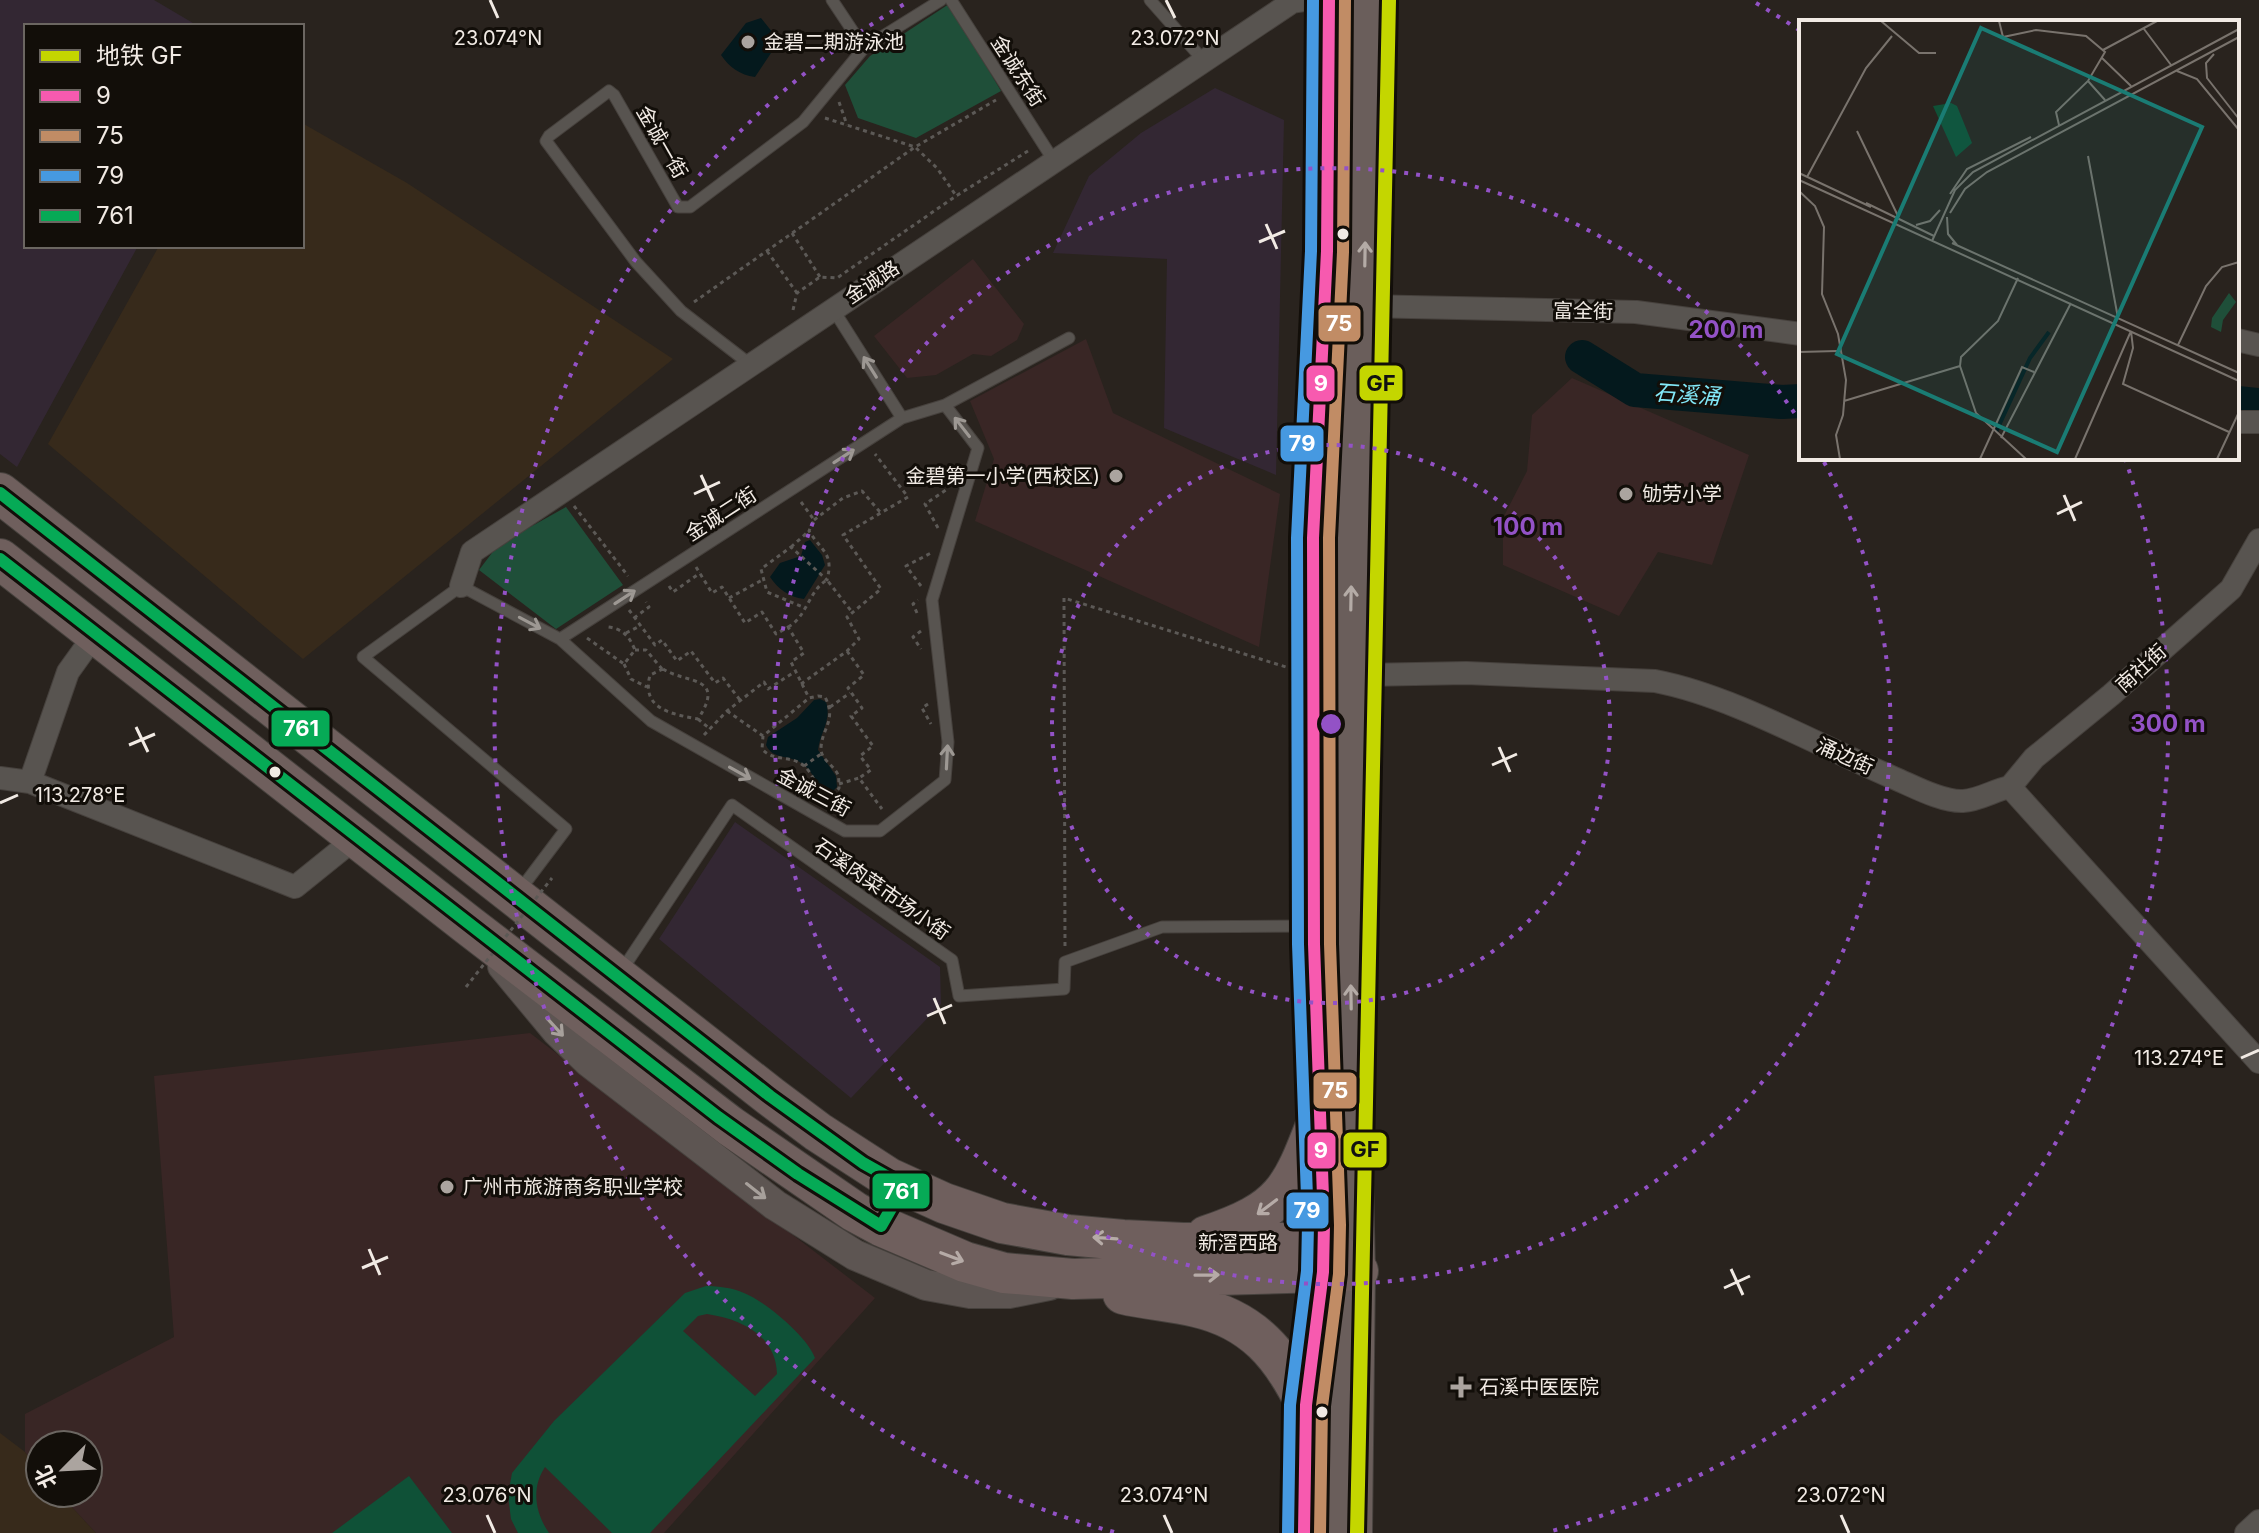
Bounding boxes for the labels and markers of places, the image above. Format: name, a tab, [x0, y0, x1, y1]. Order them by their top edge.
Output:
place label: 金碧二期游泳池	[764, 30, 904, 54]
marker: 金碧二期游泳池	[739, 33, 757, 51]
unlabelled marker	[1335, 226, 1351, 242]
place label: 金碧第一小学(西校区)	[905, 464, 1100, 488]
marker: 金碧第一小学(西校区)	[1107, 467, 1125, 485]
place label: 劬劳小学	[1642, 482, 1722, 506]
marker: 劬劳小学	[1617, 485, 1635, 503]
centre of rings	[1317, 710, 1345, 738]
unlabelled marker	[267, 764, 283, 780]
place label: 广州市旅游商务职业学校	[463, 1175, 683, 1199]
marker: 广州市旅游商务职业学校	[438, 1178, 456, 1196]
place label: 石溪中医医院	[1479, 1375, 1599, 1399]
marker: 石溪中医医院	[1450, 1376, 1472, 1398]
unlabelled marker	[1314, 1404, 1330, 1420]

